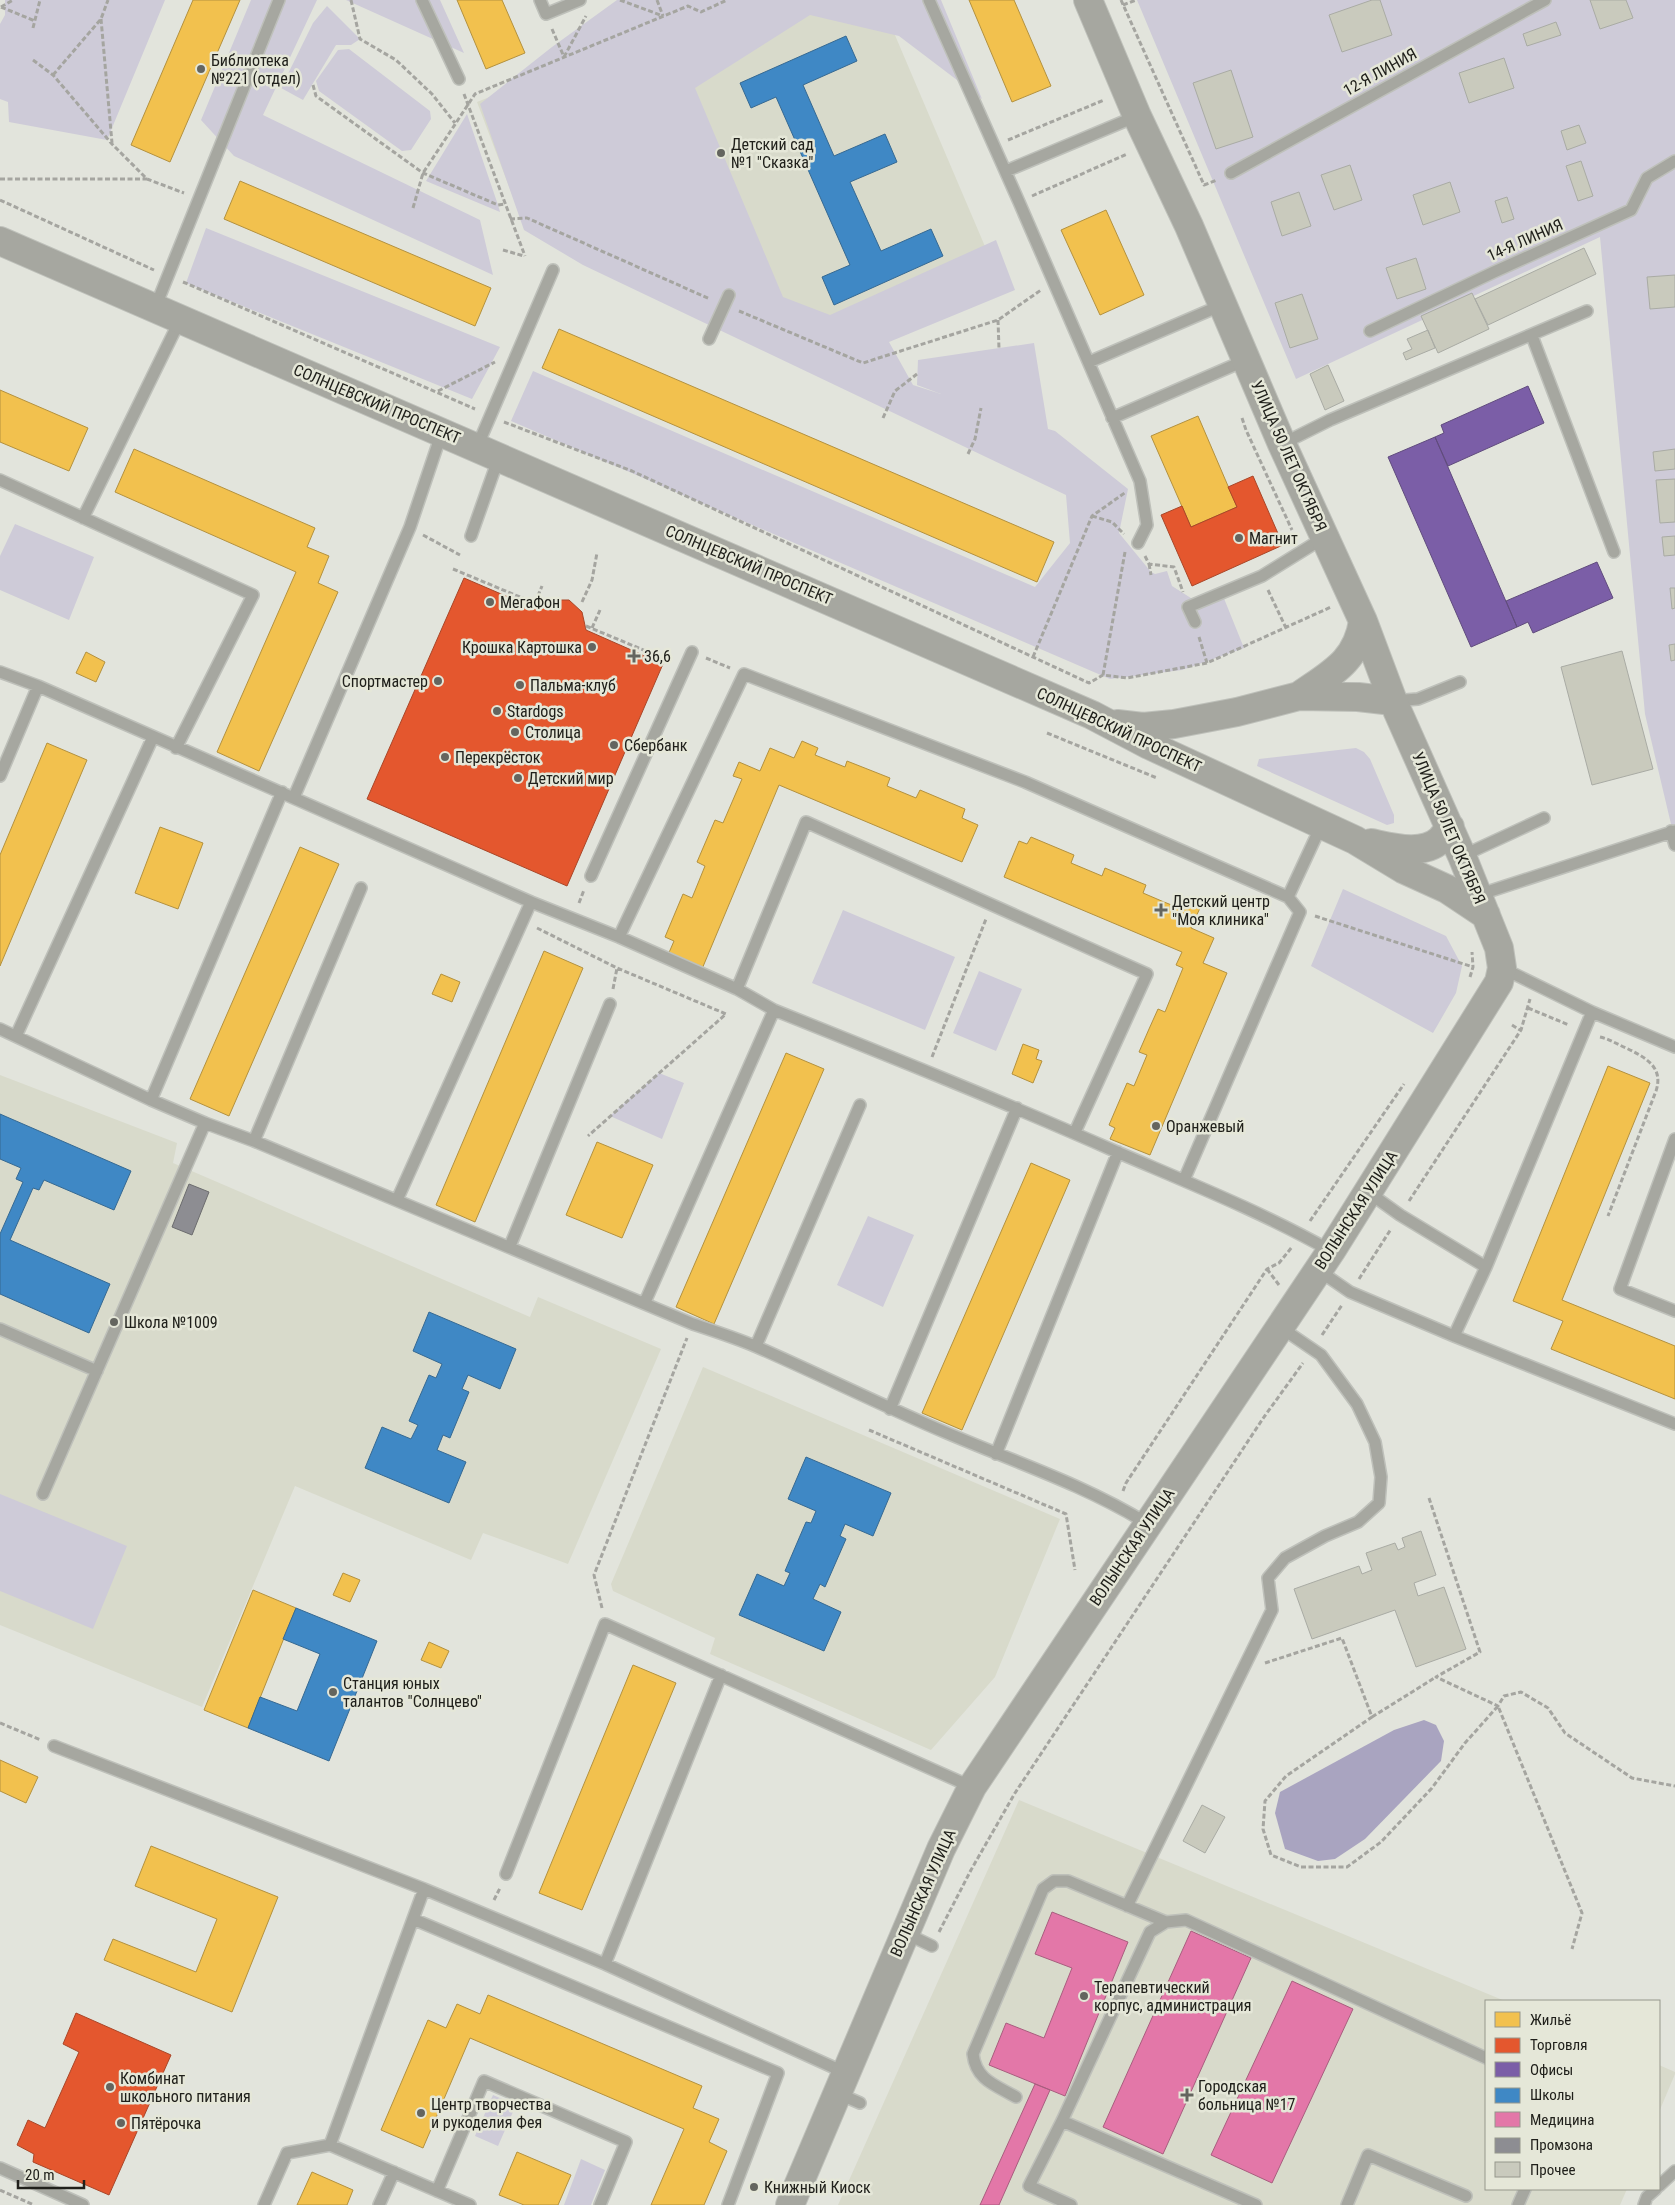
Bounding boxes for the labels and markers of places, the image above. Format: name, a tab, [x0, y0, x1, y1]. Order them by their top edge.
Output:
place label: Библиотека №221 (отдел)	[211, 51, 301, 88]
marker: Библиотека №221 (отдел)	[195, 63, 207, 75]
place label: Детский сад №1 "Сказка"	[731, 135, 814, 172]
marker: Детский сад №1 "Сказка"	[715, 147, 727, 159]
place label: Магнит	[1249, 529, 1298, 548]
marker: Магнит	[1233, 532, 1245, 544]
place label: МегаФон	[500, 593, 560, 612]
marker: МегаФон	[484, 596, 496, 608]
place label: Крошка Картошка	[462, 638, 582, 657]
marker: Крошка Картошка	[586, 641, 598, 653]
place label: 36,6	[644, 647, 671, 666]
marker: 36,6	[628, 650, 640, 662]
place label: Спортмастер	[342, 672, 428, 691]
marker: Спортмастер	[432, 675, 444, 687]
place label: Пальма-клуб	[530, 676, 616, 695]
marker: Пальма-клуб	[514, 679, 526, 691]
place label: Stardogs	[507, 702, 564, 721]
marker: Stardogs	[491, 705, 503, 717]
place label: Столица	[525, 723, 581, 742]
marker: Столица	[509, 726, 521, 738]
place label: Сбербанк	[624, 736, 688, 755]
marker: Сбербанк	[608, 739, 620, 751]
place label: Перекрёсток	[455, 748, 541, 767]
marker: Перекрёсток	[439, 751, 451, 763]
place label: Детский мир	[528, 769, 614, 788]
marker: Детский мир	[512, 772, 524, 784]
place label: Детский центр "Моя клиника"	[1172, 892, 1270, 929]
marker: Детский центр "Моя клиника"	[1154, 903, 1168, 917]
place label: Оранжевый	[1166, 1117, 1244, 1136]
marker: Оранжевый	[1150, 1120, 1162, 1132]
place label: Школа №1009	[124, 1313, 218, 1332]
marker: Школа №1009	[108, 1316, 120, 1328]
place label: Станция юных талантов "Солнцево"	[343, 1674, 482, 1711]
marker: Станция юных талантов "Солнцево"	[327, 1686, 339, 1698]
place label: Терапевтический корпус, администрация	[1094, 1978, 1251, 2015]
marker: Терапевтический корпус, администрация	[1078, 1990, 1090, 2002]
place label: Комбинат школьного питания	[120, 2069, 251, 2106]
place label: Городская больница №17	[1198, 2077, 1296, 2114]
marker: Комбинат школьного питания	[104, 2081, 116, 2093]
marker: Городская больница №17	[1180, 2088, 1194, 2102]
place label: Центр творчества и рукоделия Фея	[431, 2095, 551, 2132]
marker: Центр творчества и рукоделия Фея	[415, 2107, 427, 2119]
place label: Пятёрочка	[131, 2114, 201, 2133]
marker: Пятёрочка	[115, 2117, 127, 2129]
place label: Книжный Киоск	[764, 2178, 871, 2197]
marker: Книжный Киоск	[748, 2181, 760, 2193]

